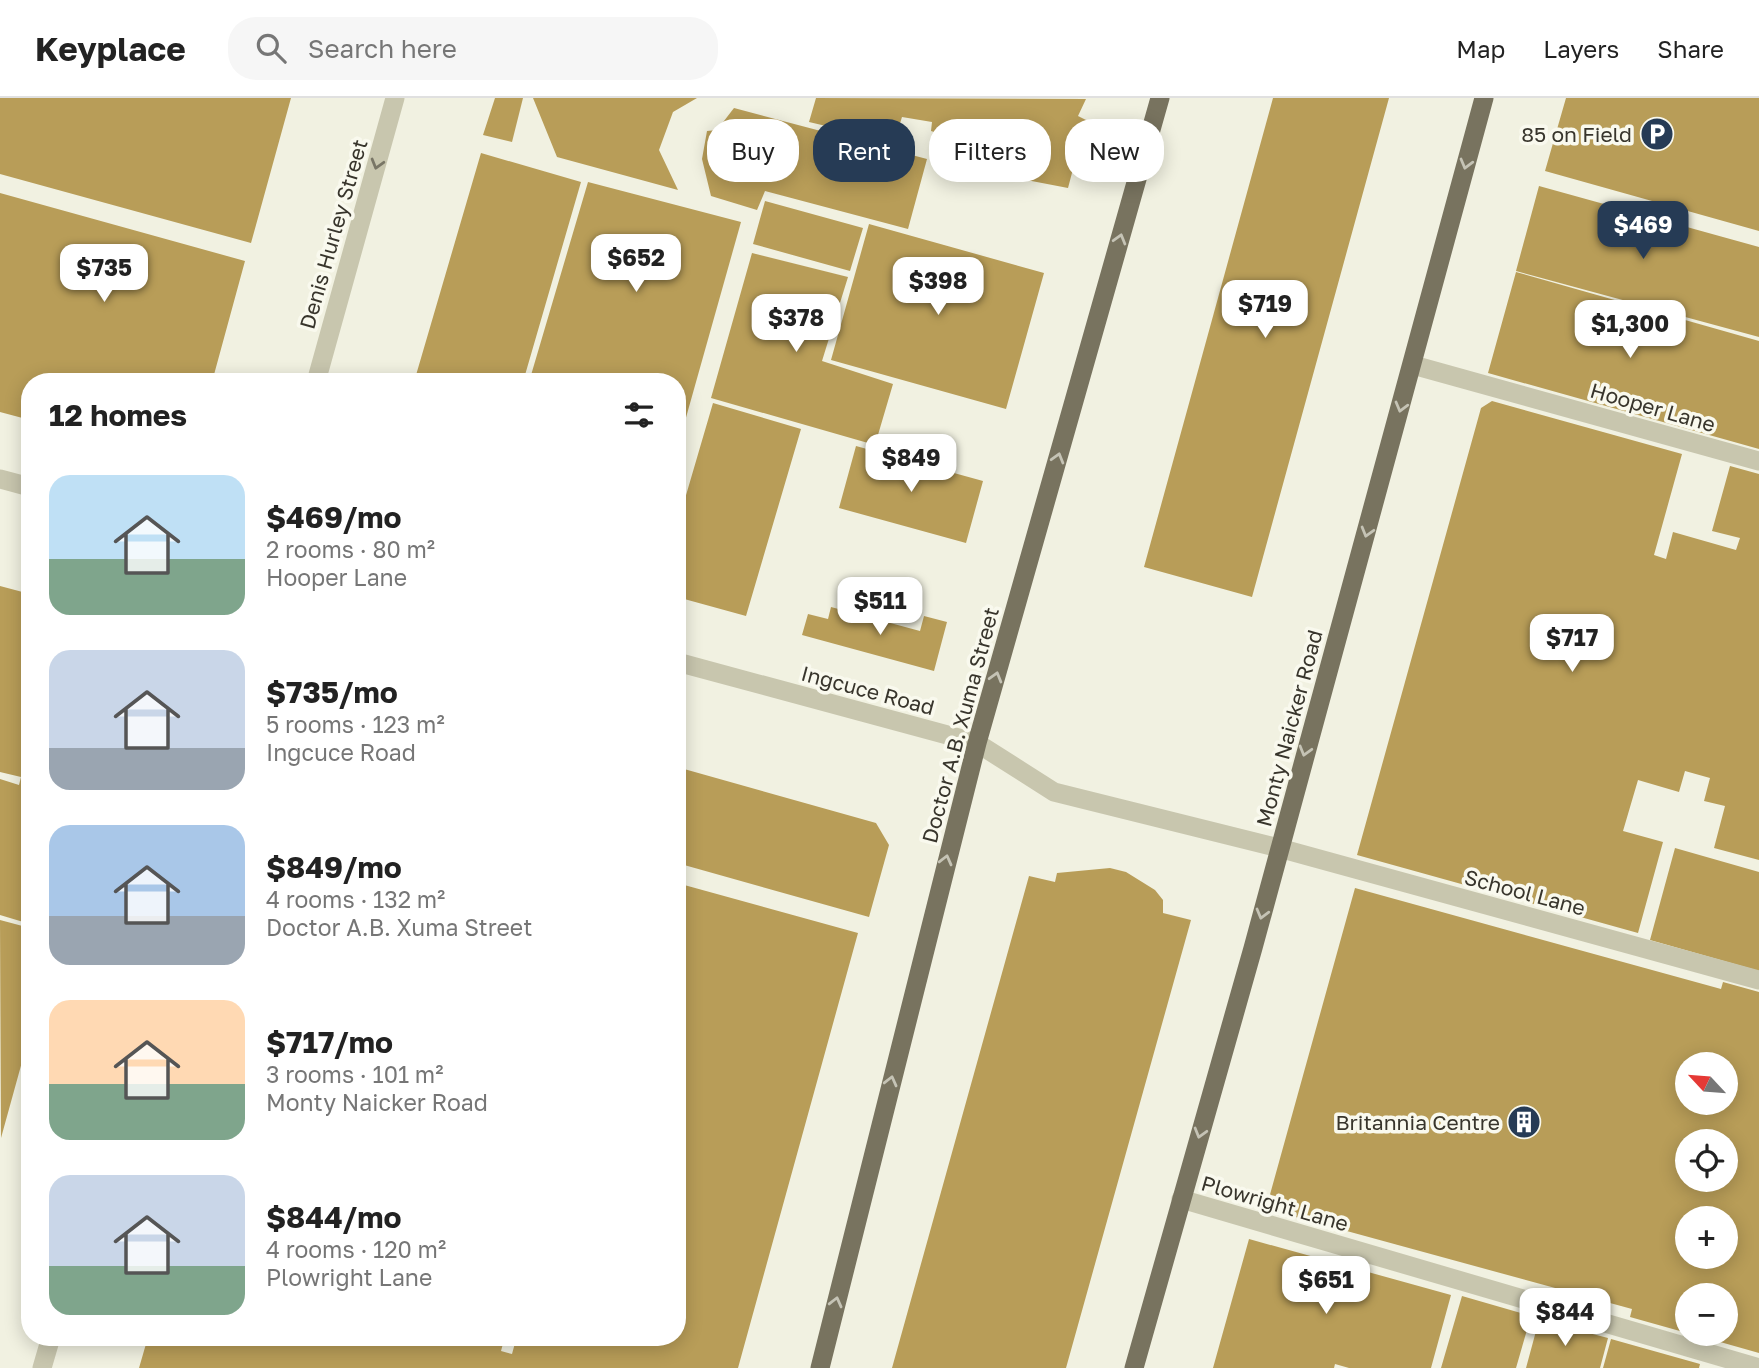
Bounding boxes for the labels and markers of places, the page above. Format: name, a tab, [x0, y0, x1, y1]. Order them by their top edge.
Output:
parking icon: 85 on Field	[1638, 115, 1676, 153]
place label: 85 on Field	[1521, 121, 1632, 147]
pin: $469	[1602, 202, 1684, 261]
pin: $652	[595, 234, 677, 294]
pin: $735	[63, 244, 145, 304]
pin: $398	[897, 258, 979, 317]
pin: $719	[1224, 280, 1306, 340]
pin: $378	[755, 294, 837, 354]
pin: $1,300	[1573, 300, 1687, 360]
pin: $849	[870, 434, 952, 494]
pin: $511	[839, 578, 921, 637]
pin: $717	[1531, 614, 1613, 674]
building icon: Britannia Centre	[1505, 1103, 1543, 1141]
place label: Britannia Centre	[1336, 1109, 1500, 1135]
pin: $651	[1285, 1256, 1367, 1316]
pin: $844	[1524, 1288, 1606, 1348]

